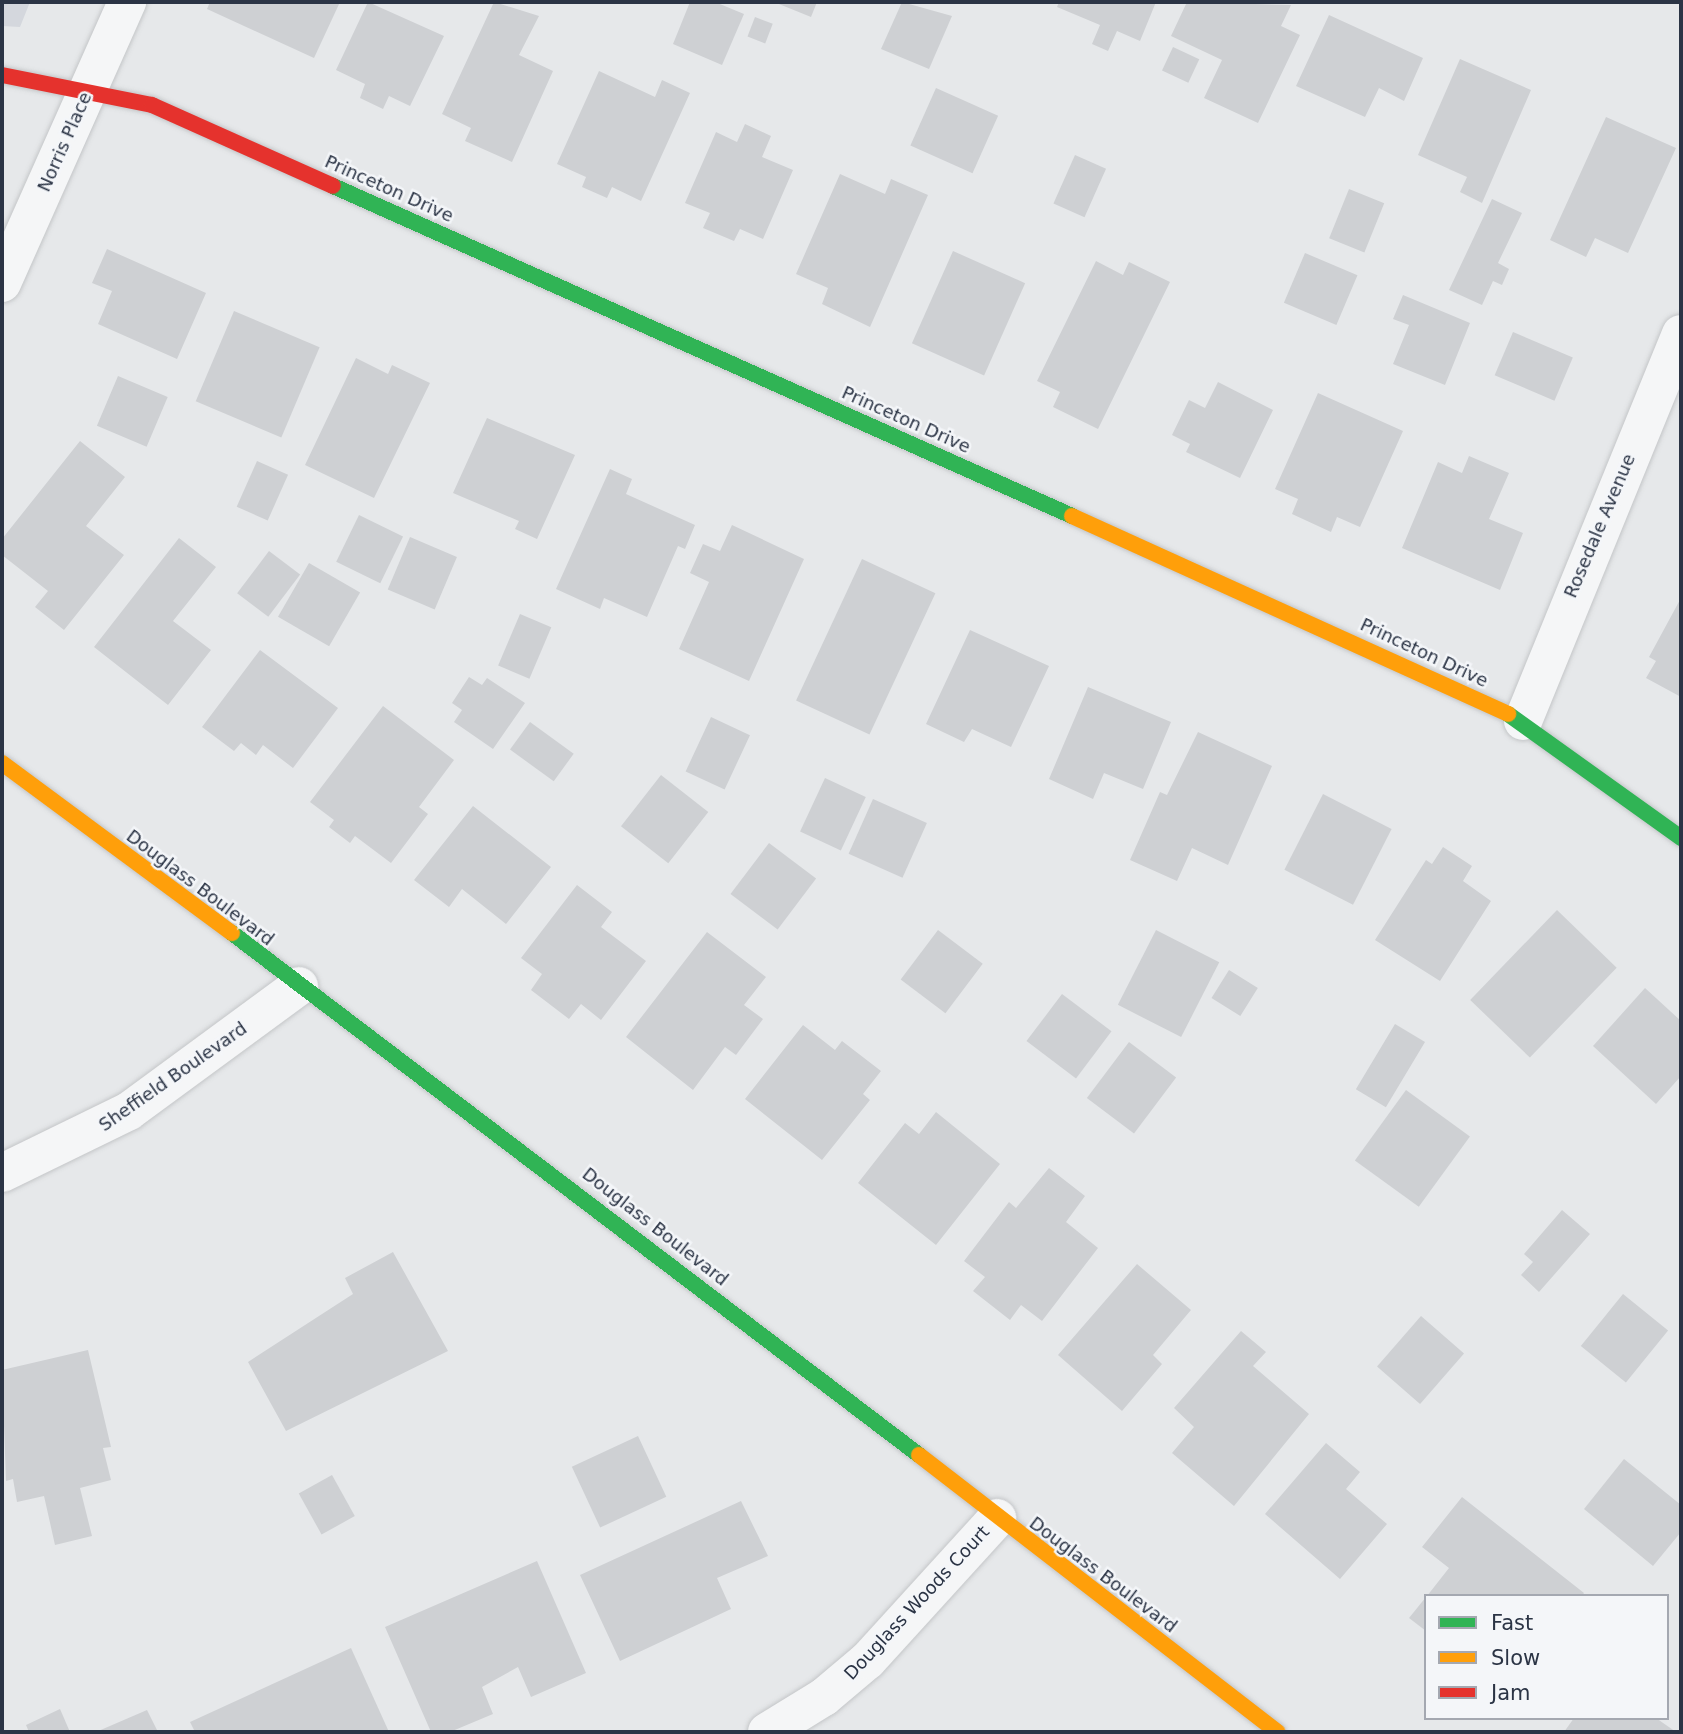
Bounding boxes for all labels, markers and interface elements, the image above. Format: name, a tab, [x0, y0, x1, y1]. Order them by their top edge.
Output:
street label: Norris Place	[33, 89, 97, 195]
street label: Princeton Drive	[321, 151, 457, 227]
street label: Princeton Drive	[838, 382, 974, 458]
street label: Rosedale Avenue	[1560, 451, 1640, 601]
street label: Princeton Drive	[1357, 614, 1491, 692]
street label: Douglass Boulevard	[122, 825, 278, 951]
street label: Sheffield Boulevard	[95, 1018, 251, 1136]
street label: Douglass Boulevard	[578, 1163, 732, 1291]
street label: Douglass Boulevard	[1025, 1512, 1181, 1638]
street label: Douglass Woods Court	[840, 1521, 994, 1685]
legend	[1424, 1594, 1669, 1720]
text: Fast	[1491, 1611, 1533, 1635]
text: Slow	[1491, 1646, 1540, 1670]
text: Jam	[1491, 1681, 1531, 1705]

